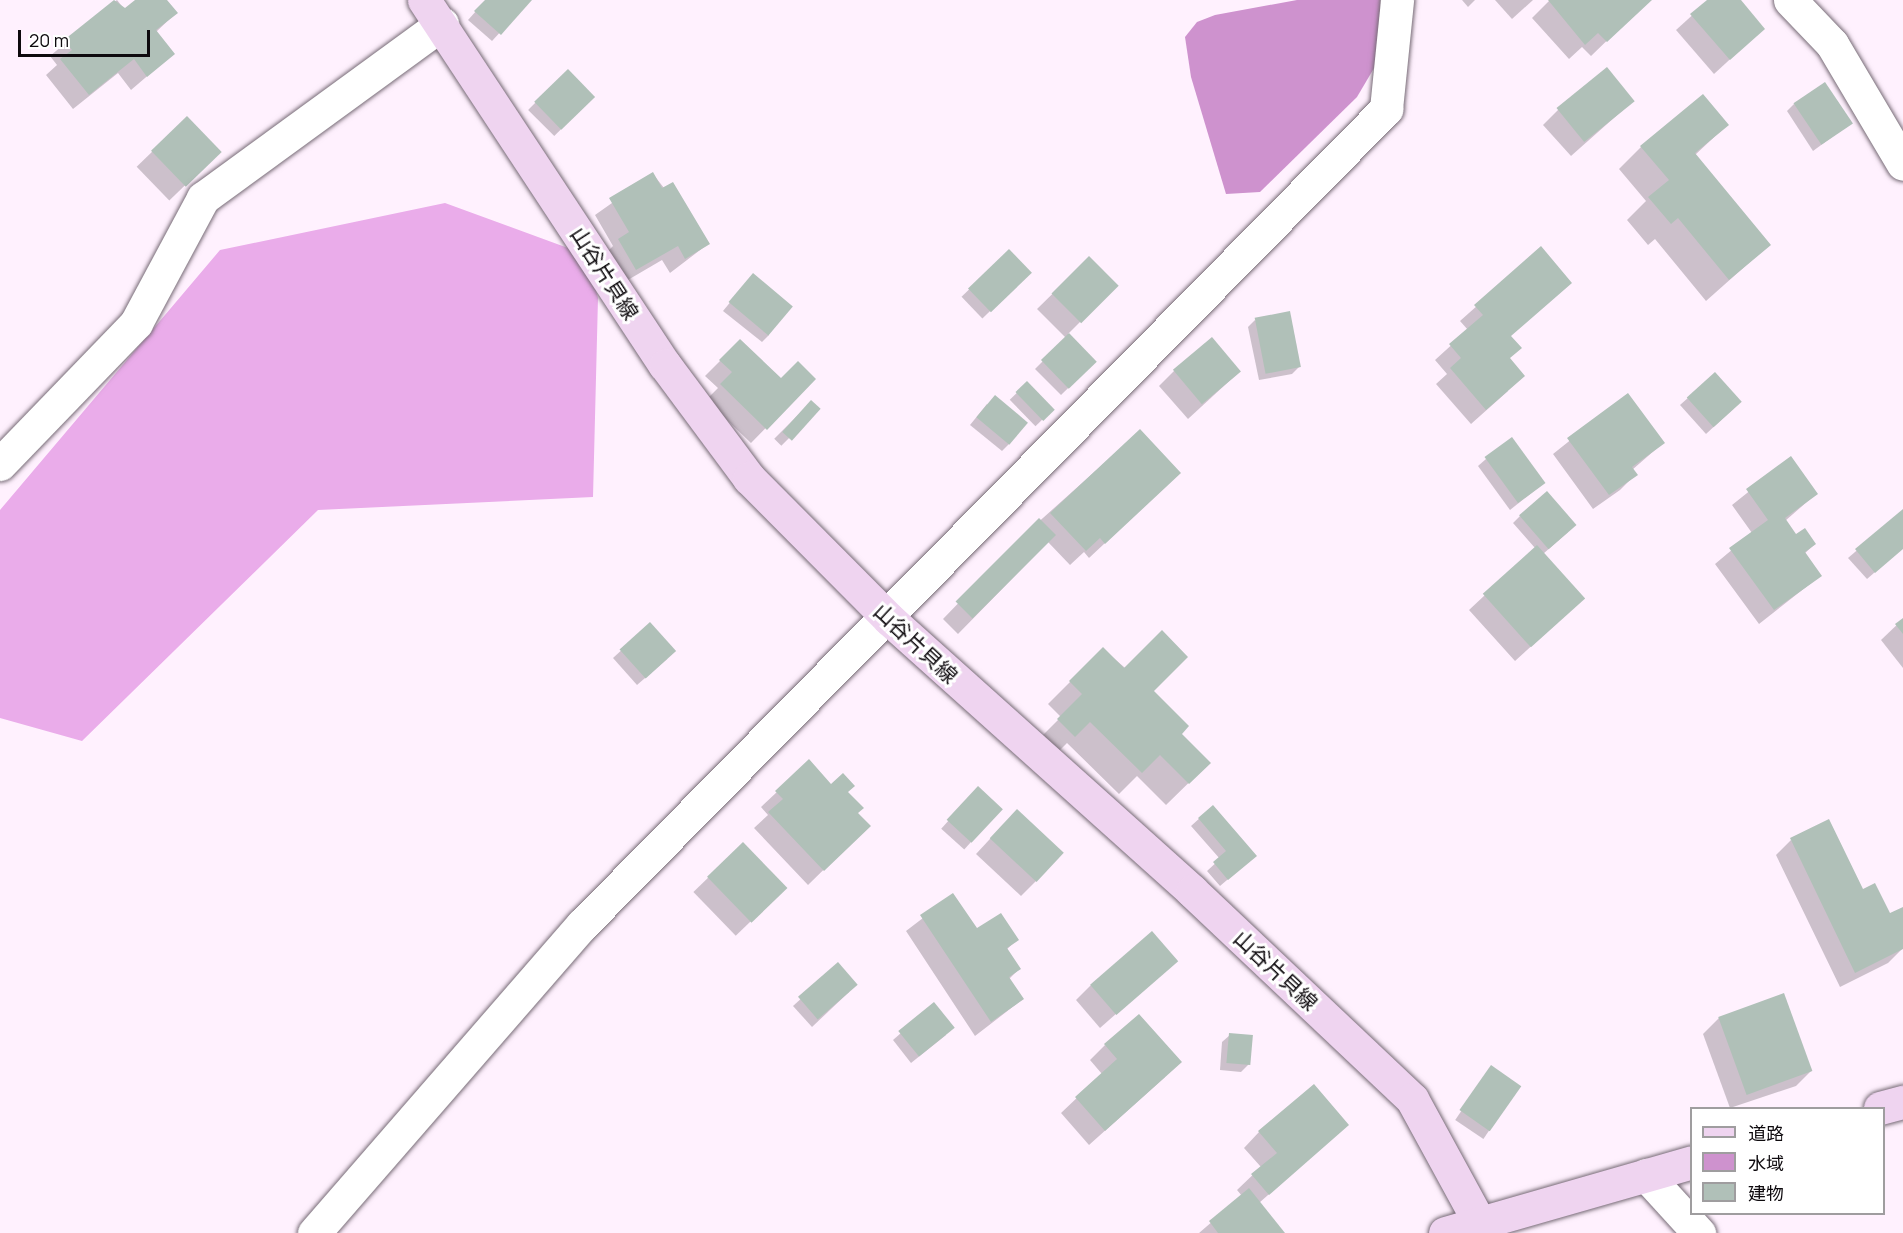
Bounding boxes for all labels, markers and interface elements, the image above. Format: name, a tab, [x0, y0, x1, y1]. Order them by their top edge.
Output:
scale bar	[21, 18, 153, 56]
text: 20 m	[29, 28, 69, 52]
street label: 山谷片貝線	[566, 222, 644, 324]
street label: 山谷片貝線	[869, 598, 963, 688]
street label: 山谷片貝線	[1229, 925, 1323, 1015]
legend	[1690, 1107, 1885, 1215]
text: 道路	[1748, 1121, 1784, 1145]
text: 水域	[1748, 1151, 1784, 1175]
text: 建物	[1748, 1181, 1784, 1205]

